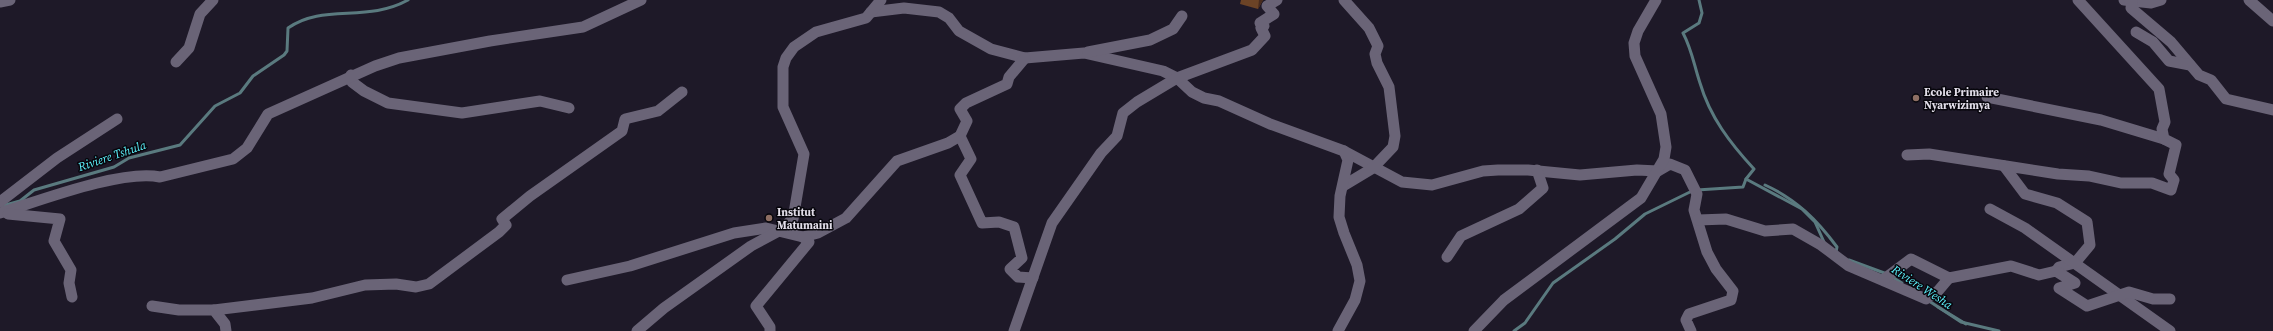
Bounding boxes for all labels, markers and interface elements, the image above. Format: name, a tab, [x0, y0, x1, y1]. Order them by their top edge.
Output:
place label: Ecole Primaire Nyarwizimya	[1924, 85, 1999, 113]
marker: Ecole Primaire Nyarwizimya	[1911, 93, 1921, 103]
water label: Riviere Tshula	[75, 137, 149, 175]
place label: Institut Matumaini	[777, 205, 833, 233]
marker: Institut Matumaini	[764, 213, 774, 223]
water label: Riviere Wesha	[1888, 261, 1956, 313]

